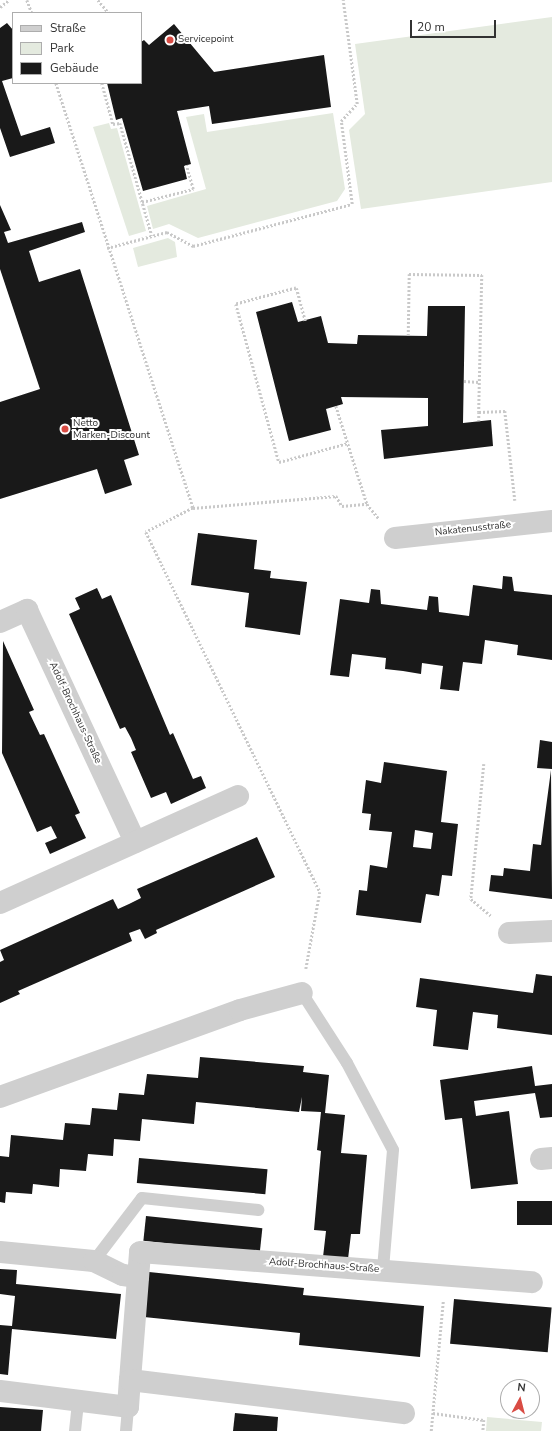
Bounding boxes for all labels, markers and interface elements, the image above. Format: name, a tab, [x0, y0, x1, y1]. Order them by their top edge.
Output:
legend	[12, 12, 142, 84]
scale bar	[412, 12, 498, 38]
text: 20 m	[417, 19, 445, 35]
text: Straße	[50, 20, 86, 36]
place label: Servicepoint	[178, 34, 234, 46]
marker: Servicepoint	[165, 35, 175, 45]
text: Park	[50, 40, 74, 56]
text: Gebäude	[50, 60, 99, 76]
place label: Netto Marken-Discount	[73, 417, 150, 440]
marker: Netto Marken-Discount	[60, 424, 70, 434]
street label: Nakatenusstraße	[434, 519, 512, 539]
street label: Adolf-Brochhaus-Straße	[46, 660, 104, 766]
street label: Adolf-Brochhaus-Straße	[268, 1256, 380, 1276]
north arrow	[500, 1379, 540, 1419]
text: N	[516, 1380, 526, 1396]

